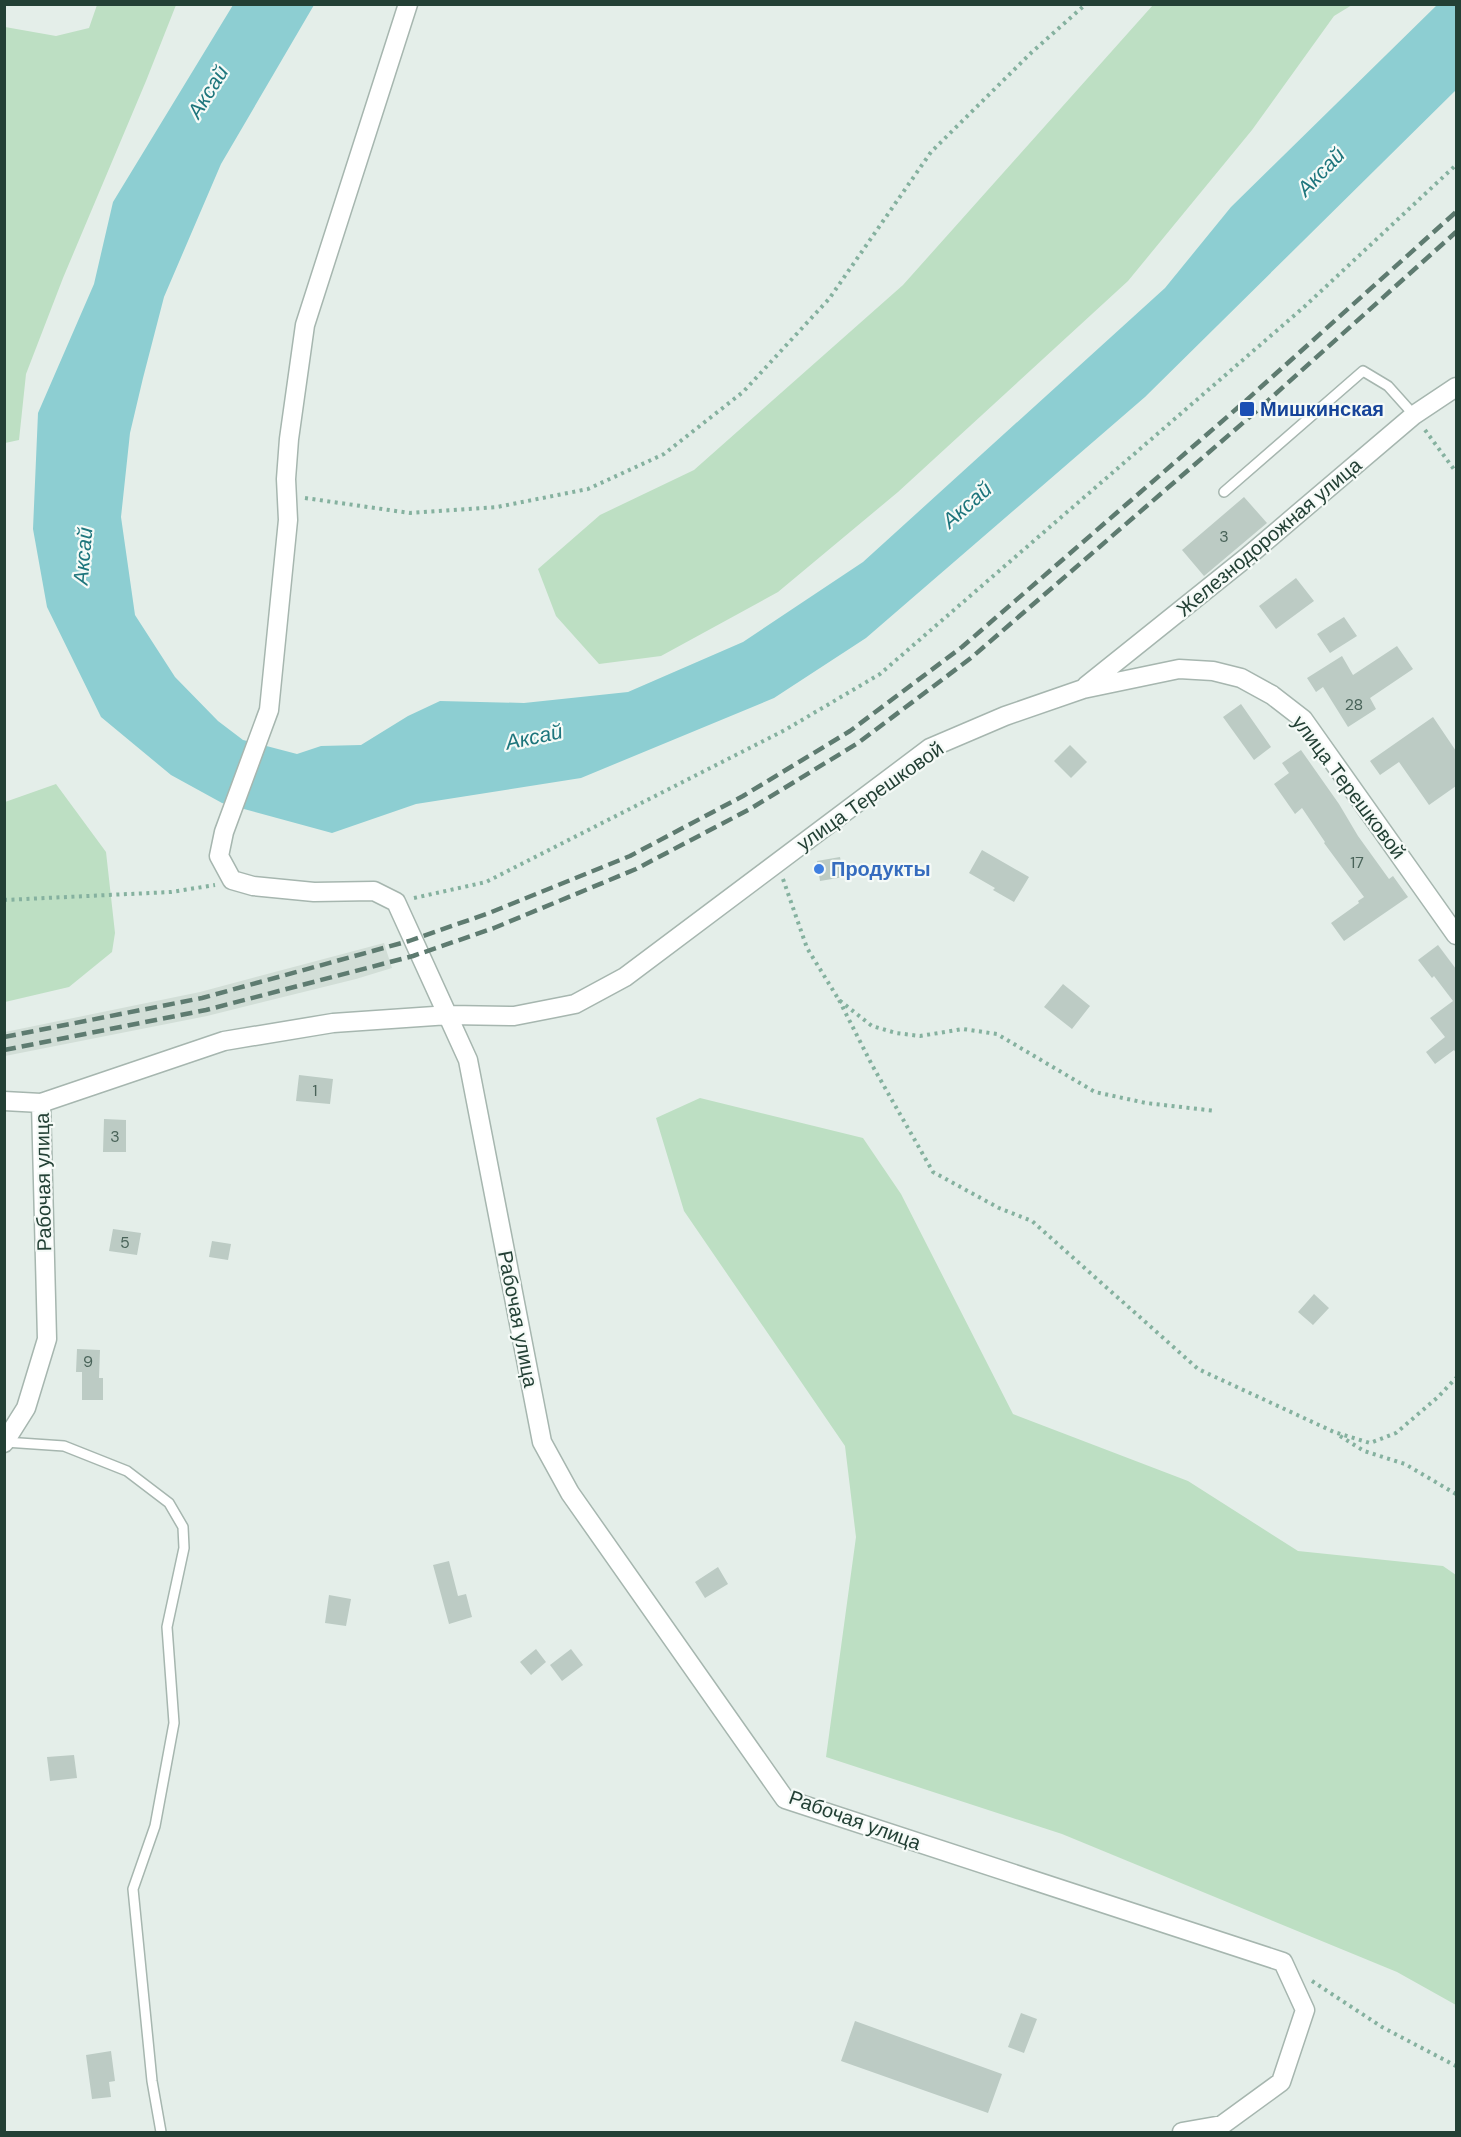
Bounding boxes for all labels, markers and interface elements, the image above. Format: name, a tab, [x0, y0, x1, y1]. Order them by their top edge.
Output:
water label: Аксай	[180, 60, 235, 126]
water label: Аксай	[1290, 141, 1351, 204]
place label: Мишкинская	[1260, 396, 1384, 422]
marker: Мишкинская	[1238, 400, 1256, 418]
street label: Железнодорожная улица	[1171, 451, 1367, 622]
water label: Аксай	[935, 475, 998, 536]
water label: Аксай	[66, 526, 99, 588]
house number: 3	[1219, 526, 1229, 547]
house number: 28	[1345, 694, 1363, 715]
street label: улица Терешковой	[1286, 710, 1412, 864]
water label: Аксай	[501, 717, 565, 757]
street label: улица Терешковой	[791, 736, 949, 856]
house number: 17	[1350, 852, 1364, 873]
place label: Продукты	[831, 856, 931, 882]
marker: Продукты	[812, 862, 826, 876]
house number: 1	[313, 1080, 318, 1101]
street label: Рабочая улица	[29, 1112, 57, 1252]
house number: 3	[110, 1126, 120, 1147]
house number: 5	[120, 1232, 130, 1253]
street label: Рабочая улица	[492, 1248, 544, 1390]
house number: 9	[83, 1351, 93, 1372]
street label: Рабочая улица	[785, 1784, 925, 1856]

